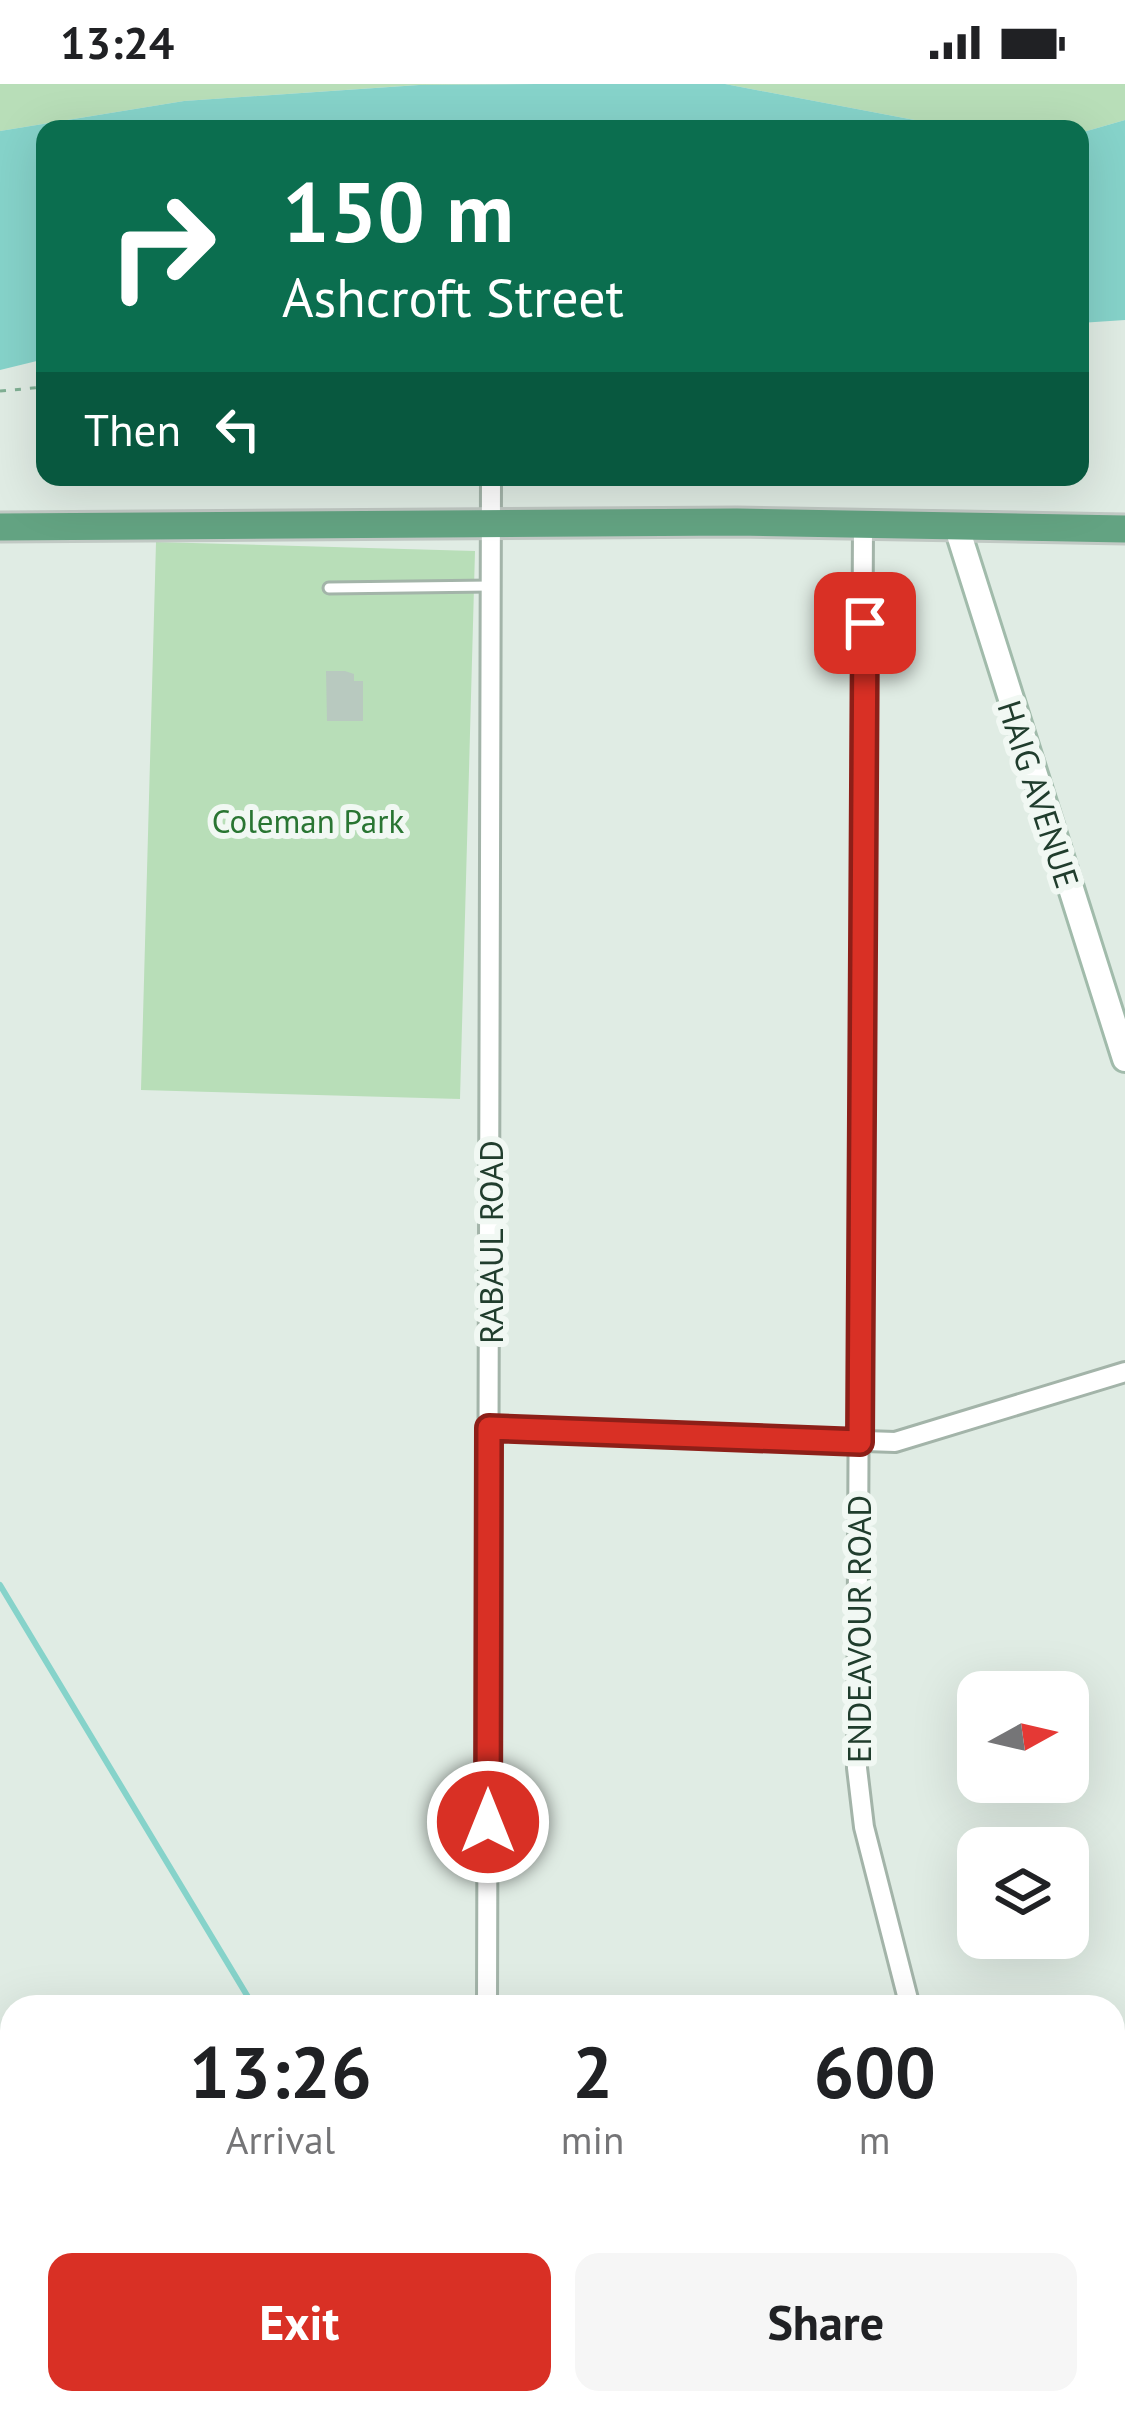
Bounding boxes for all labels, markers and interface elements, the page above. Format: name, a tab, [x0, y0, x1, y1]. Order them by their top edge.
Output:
text: 13:24	[60, 13, 174, 71]
text: 150 m	[282, 156, 514, 265]
icon: right	[84, 168, 240, 324]
text: Ashcroft Street	[282, 262, 624, 332]
icon: left	[205, 396, 271, 462]
text: Then	[84, 400, 181, 458]
pin	[814, 572, 916, 674]
icon: arrive	[832, 590, 898, 656]
street label: HAIG AVENUE	[988, 695, 1090, 893]
park label: Coleman Park	[212, 799, 404, 842]
street label: RABAUL ROAD	[469, 1140, 512, 1344]
street label: ENDEAVOUR ROAD	[837, 1495, 880, 1763]
north arrow	[957, 1671, 1089, 1803]
map controls	[957, 1671, 1089, 1959]
position arrow	[425, 1759, 551, 1885]
button: layers	[957, 1827, 1089, 1959]
text: 13:26	[189, 2025, 372, 2118]
text: 2	[572, 2025, 613, 2118]
text: 600	[813, 2025, 936, 2118]
text: Arrival	[226, 2114, 335, 2165]
text: min	[561, 2114, 624, 2165]
text: m	[859, 2114, 890, 2165]
button: Exit	[48, 2253, 551, 2391]
button: Share	[575, 2253, 1077, 2391]

